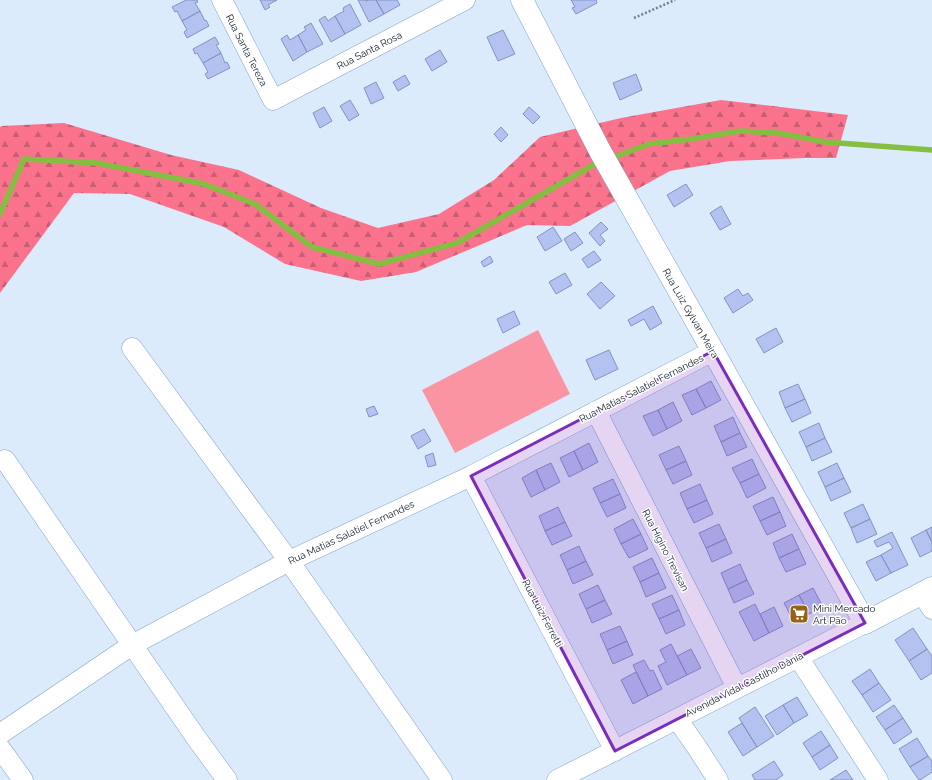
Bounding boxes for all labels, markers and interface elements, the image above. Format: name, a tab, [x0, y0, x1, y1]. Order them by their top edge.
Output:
street label: Rua Santa Tereza	[224, 12, 269, 88]
street label: Rua Santa Rosa	[335, 29, 404, 72]
street label: Rua Luiz Gylvan Meira	[660, 267, 721, 360]
street label: Rua Matias Salatiel Fernandes	[577, 352, 705, 425]
street label: Rua Matias Salatiel Fernandes	[286, 498, 416, 567]
street label: Rua Higino Trevisan	[640, 508, 691, 593]
street label: Rua Luiz Ferretti	[520, 578, 565, 649]
supermarket icon: Mini Mercado Art Pão	[788, 603, 810, 625]
place label: Mini Mercado Art Pão	[813, 603, 876, 626]
street label: Avenida Vidal Castilho Dânia	[684, 650, 805, 719]

